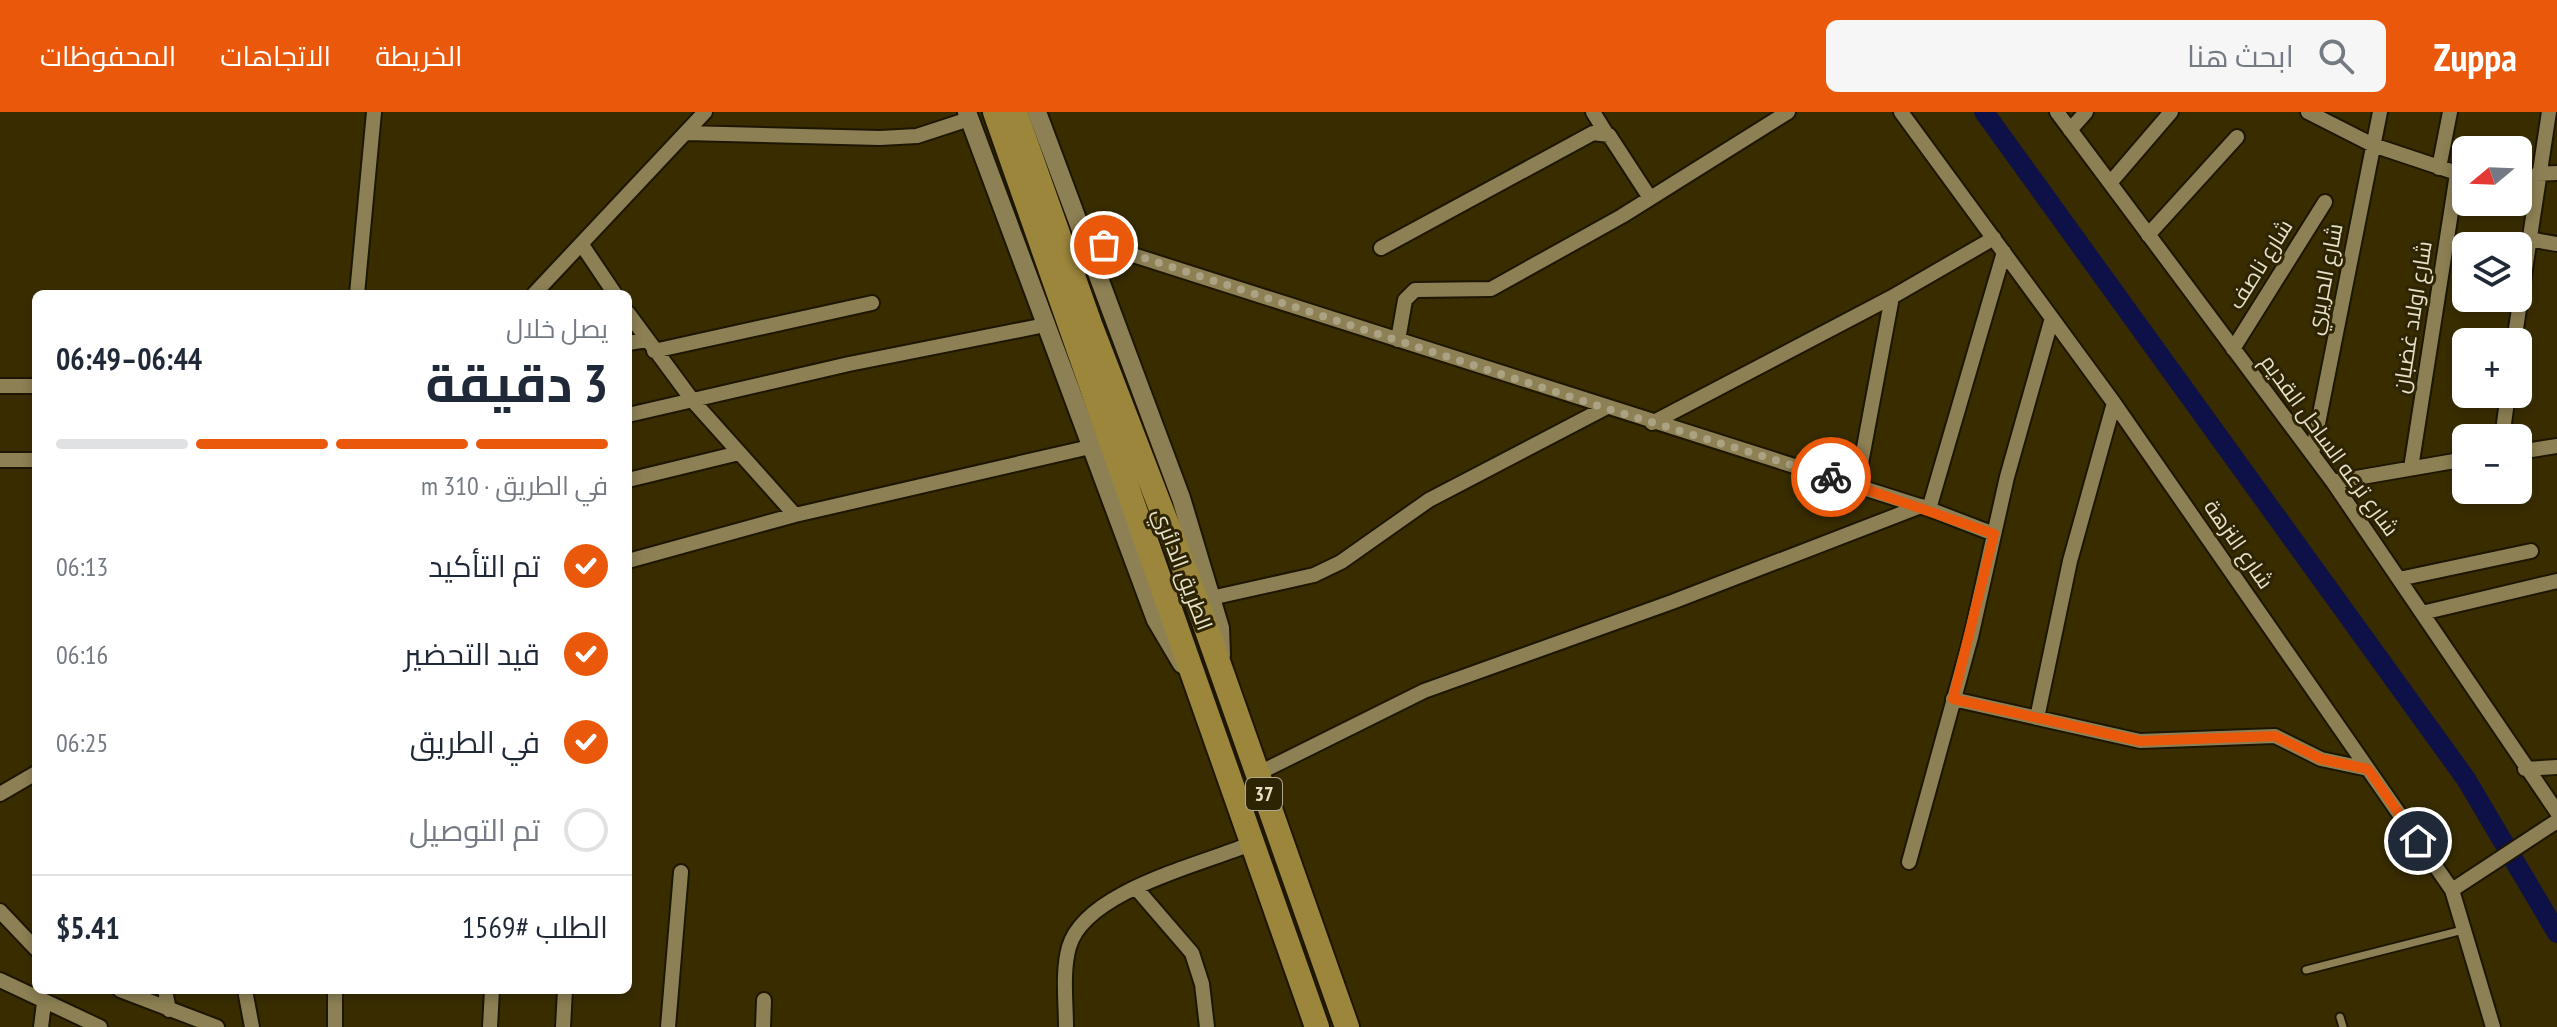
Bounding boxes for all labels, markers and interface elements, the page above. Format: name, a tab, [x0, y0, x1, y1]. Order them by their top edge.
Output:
search box	[1826, 20, 2386, 92]
text: Zuppa	[2434, 32, 2517, 81]
icon: search	[2314, 34, 2358, 78]
text: ابحث هنا	[2187, 36, 2294, 75]
text: المحفوظات	[40, 37, 176, 74]
text: الاتجاهات	[220, 37, 331, 74]
text: الخريطة	[375, 37, 463, 74]
north arrow	[2452, 136, 2532, 216]
map controls	[2452, 136, 2532, 504]
pin	[1070, 211, 1138, 279]
street label: شارع ناصف	[2221, 214, 2299, 315]
street label: شارع الحريري	[2299, 221, 2351, 338]
icon: bag	[1082, 223, 1126, 267]
button: layers	[2452, 232, 2532, 312]
street label: شارع اولاد غضبان	[2386, 239, 2439, 395]
text: يصل خلال	[506, 312, 608, 345]
button: +	[2452, 328, 2532, 408]
text: 06:44–06:49	[56, 339, 202, 378]
text: 3 دقيقة	[425, 349, 608, 416]
street label: شارع ترعه الساحل القديم	[2253, 349, 2405, 543]
button: −	[2452, 424, 2532, 504]
courier	[1791, 437, 1871, 517]
icon: bike	[1809, 455, 1853, 499]
text: في الطريق · 310 m	[421, 469, 608, 502]
street label: شارع النزهة	[2197, 494, 2280, 595]
street label: الطريق الدائري	[1144, 504, 1219, 635]
icon: check	[564, 544, 608, 588]
text: تم التأكيد	[428, 546, 540, 585]
text: 06:13	[56, 550, 108, 583]
icon: check	[564, 632, 608, 676]
text: قيد التحضير	[404, 634, 540, 673]
text: 06:16	[56, 638, 108, 671]
icon: check	[564, 720, 608, 764]
text: في الطريق	[410, 722, 540, 761]
text: 06:25	[56, 726, 108, 759]
road number: 37	[1246, 778, 1282, 810]
pin	[2384, 807, 2452, 875]
text: تم التوصيل	[409, 810, 540, 849]
icon: home	[2396, 819, 2440, 863]
text: الطلب #1569	[462, 907, 608, 946]
text: $5.41	[56, 908, 120, 947]

